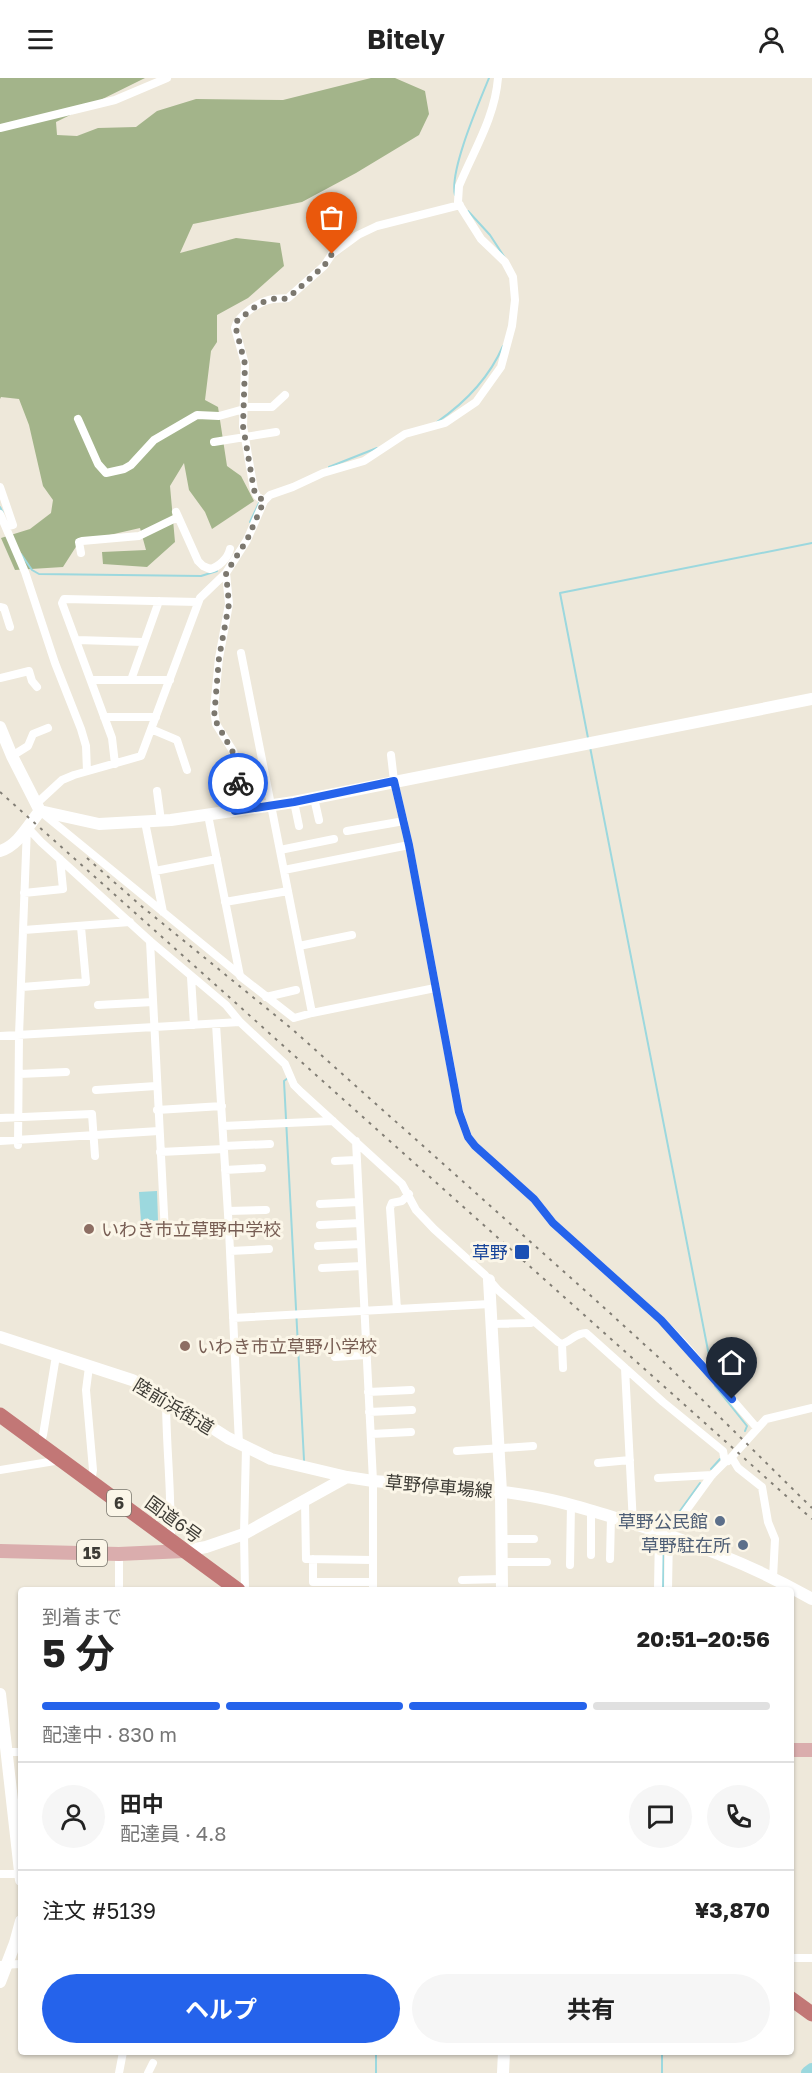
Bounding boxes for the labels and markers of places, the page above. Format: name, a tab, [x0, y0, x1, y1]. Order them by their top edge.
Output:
pin	[306, 192, 357, 254]
place label: いわき市立草野中学校	[101, 1218, 281, 1240]
marker: いわき市立草野中学校	[82, 1222, 96, 1236]
place label: 草野	[472, 1241, 508, 1263]
marker: 草野	[513, 1243, 531, 1261]
place label: いわき市立草野小学校	[197, 1335, 377, 1357]
pin	[706, 1337, 757, 1399]
marker: いわき市立草野小学校	[178, 1339, 192, 1353]
place label: 草野公民館	[618, 1510, 708, 1532]
marker: 草野公民館	[713, 1514, 727, 1528]
place label: 草野駐在所	[641, 1534, 731, 1556]
marker: 草野駐在所	[736, 1538, 750, 1552]

